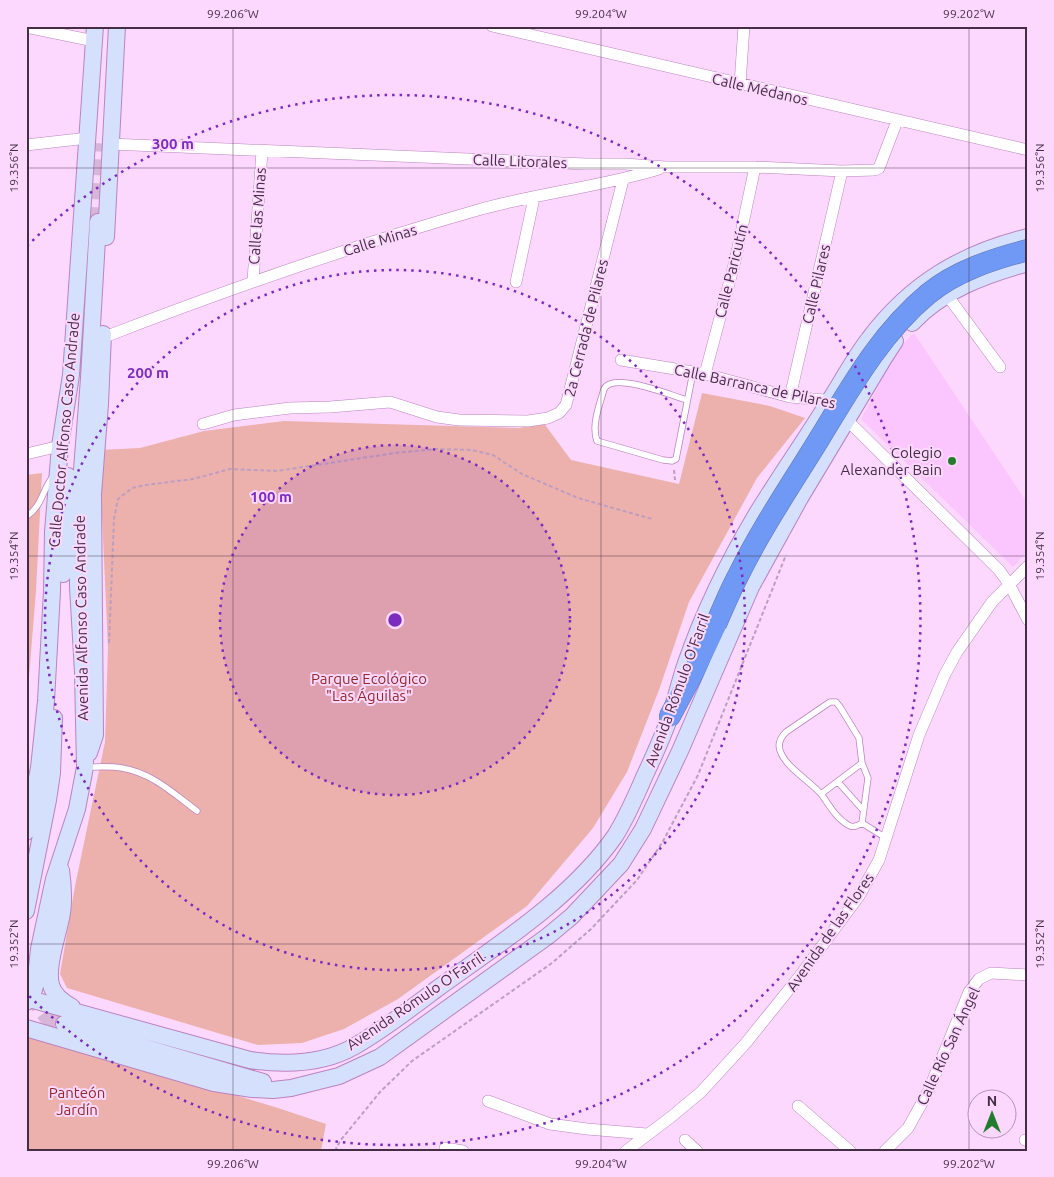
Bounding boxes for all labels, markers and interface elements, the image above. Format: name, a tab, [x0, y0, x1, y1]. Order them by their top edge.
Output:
text: 99.206°W	[207, 7, 259, 20]
text: 99.204°W	[575, 7, 627, 20]
text: 99.202°W	[943, 7, 995, 20]
street label: Calle Médanos	[710, 70, 810, 108]
text: 300 m	[152, 135, 194, 152]
text: 19.356°N	[7, 143, 20, 193]
text: 19.356°N	[1033, 143, 1046, 193]
street label: Calle Litorales	[472, 151, 568, 171]
street label: Calle las Minas	[245, 167, 269, 265]
street label: Calle Minas	[341, 221, 419, 259]
street label: Calle Paricutín	[711, 222, 751, 320]
street label: Calle Pilares	[799, 243, 833, 325]
street label: 2a Cerrada de Pilares	[561, 257, 611, 399]
street label: Calle Doctor Alfonso Caso Andrade	[45, 312, 83, 548]
street label: Calle Barranca de Pilares	[673, 361, 837, 411]
text: 200 m	[127, 364, 169, 381]
place label: Colegio Alexander Bain	[841, 444, 942, 478]
marker: Colegio Alexander Bain	[946, 455, 958, 467]
text: 100 m	[250, 488, 292, 505]
street label: Avenida Alfonso Caso Andrade	[71, 515, 91, 721]
text: 19.354°N	[7, 531, 20, 581]
text: 19.354°N	[1033, 531, 1046, 581]
centre of rings	[386, 611, 404, 629]
street label: Avenida Rómulo O'Farril	[641, 611, 713, 769]
park label: Parque Ecológico "Las Águilas"	[311, 670, 427, 704]
street label: Avenida de las Flores	[783, 870, 877, 994]
text: 19.352°N	[7, 919, 20, 969]
text: 19.352°N	[1033, 919, 1046, 969]
street label: Avenida Rómulo O'Farril	[343, 949, 487, 1053]
street label: Calle Río San Ángel	[913, 984, 983, 1108]
park label: Panteón Jardín	[49, 1084, 105, 1118]
north arrow	[966, 1090, 1016, 1140]
text: N	[987, 1093, 997, 1109]
text: 99.206°W	[207, 1157, 259, 1170]
text: 99.204°W	[575, 1157, 627, 1170]
text: 99.202°W	[943, 1157, 995, 1170]

